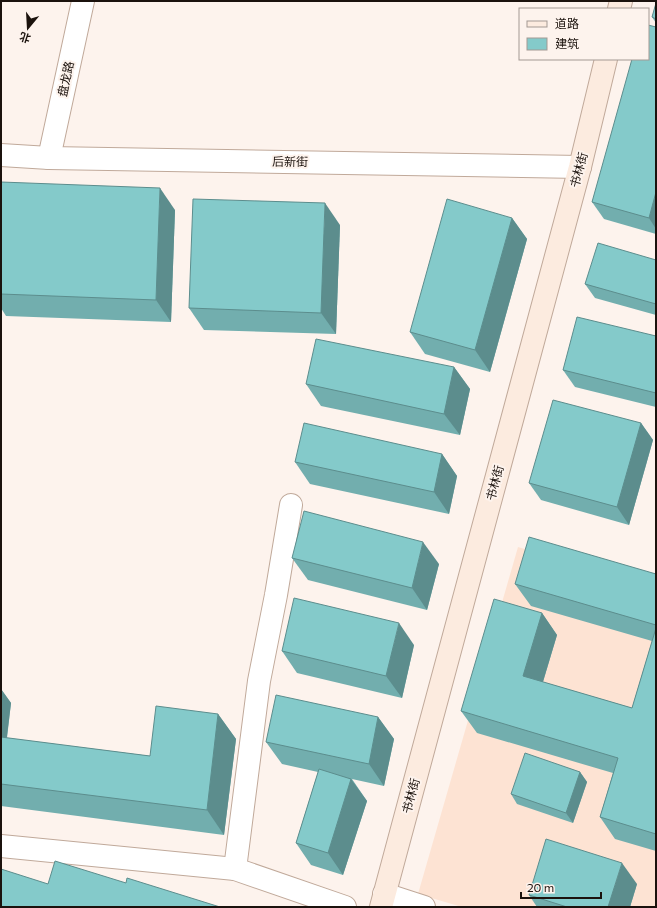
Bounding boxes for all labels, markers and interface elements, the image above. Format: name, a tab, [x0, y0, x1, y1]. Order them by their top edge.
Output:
north arrow	[8, 8, 48, 48]
legend	[519, 8, 649, 60]
text: 道路	[555, 16, 579, 30]
text: 北	[18, 30, 32, 46]
text: 建筑	[555, 36, 579, 50]
street label: 盘龙路	[54, 60, 76, 98]
street label: 书林街	[567, 151, 589, 189]
street label: 后新街	[272, 154, 308, 168]
street label: 书林街	[483, 464, 505, 502]
street label: 书林街	[399, 777, 421, 815]
scale bar	[521, 874, 601, 900]
text: 20 m	[527, 880, 554, 894]

